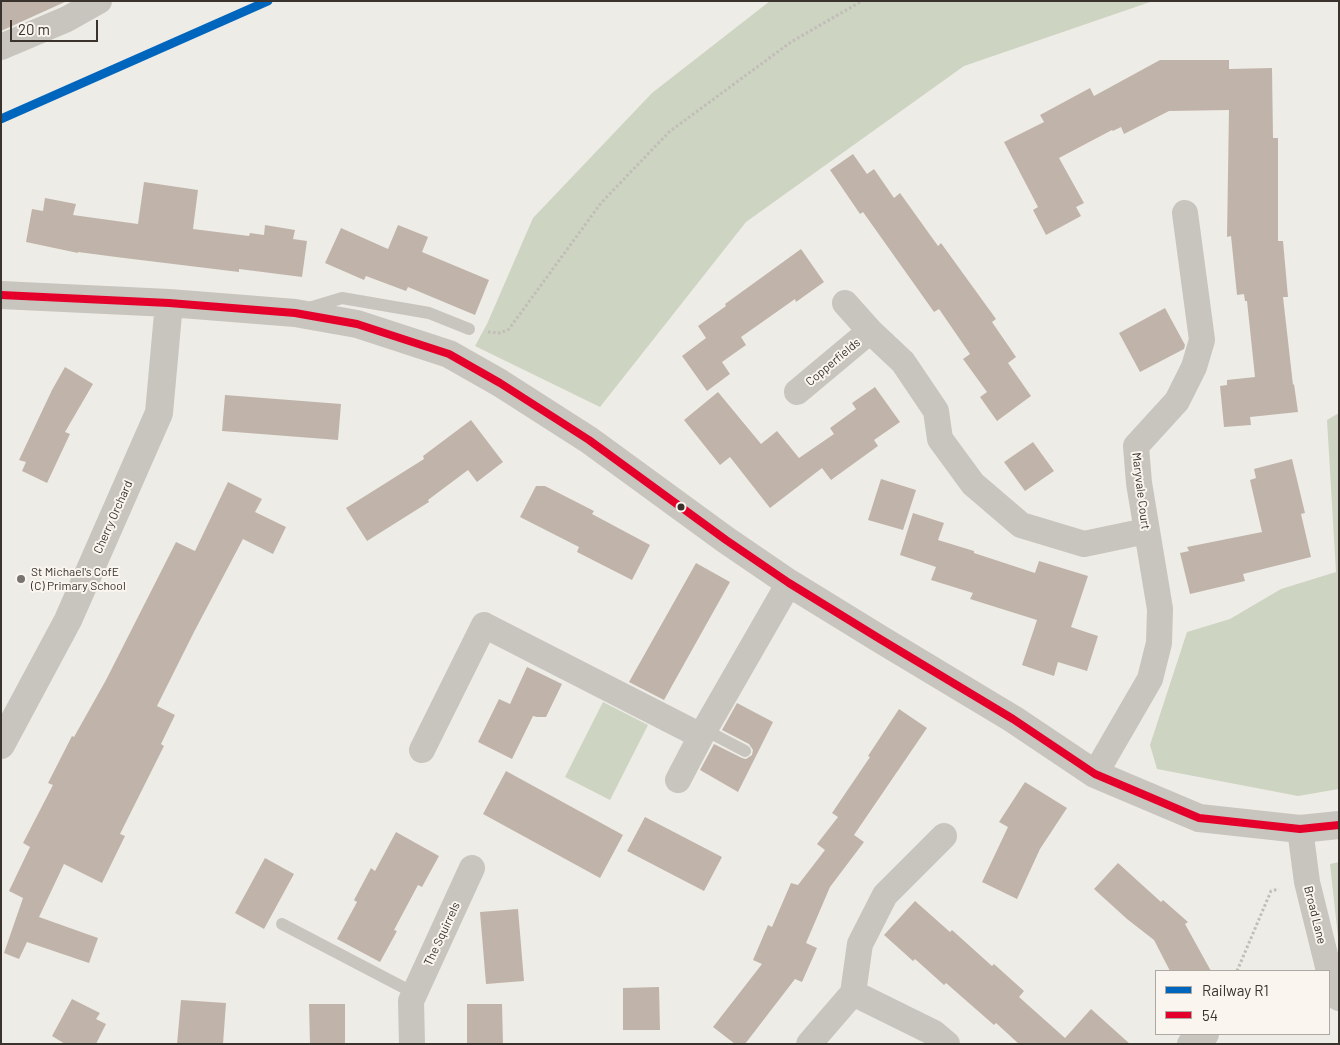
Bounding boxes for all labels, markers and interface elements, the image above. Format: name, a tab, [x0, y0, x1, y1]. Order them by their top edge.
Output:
scale bar	[12, 10, 100, 42]
text: 20 m	[18, 20, 50, 38]
street label: Copperfields	[803, 335, 863, 389]
street label: Maryvale Court	[1129, 452, 1153, 530]
street label: Cherry Orchard	[90, 478, 136, 556]
unlabelled marker	[676, 502, 686, 512]
place label: St Michael's CofE (C) Primary School	[31, 565, 126, 593]
marker: St Michael's CofE (C) Primary School	[15, 573, 27, 585]
street label: Broad Lane	[1301, 885, 1329, 945]
street label: The Squirrels	[421, 900, 463, 968]
legend	[1155, 970, 1330, 1035]
text: Railway R1	[1202, 981, 1269, 999]
text: 54	[1202, 1006, 1218, 1024]

